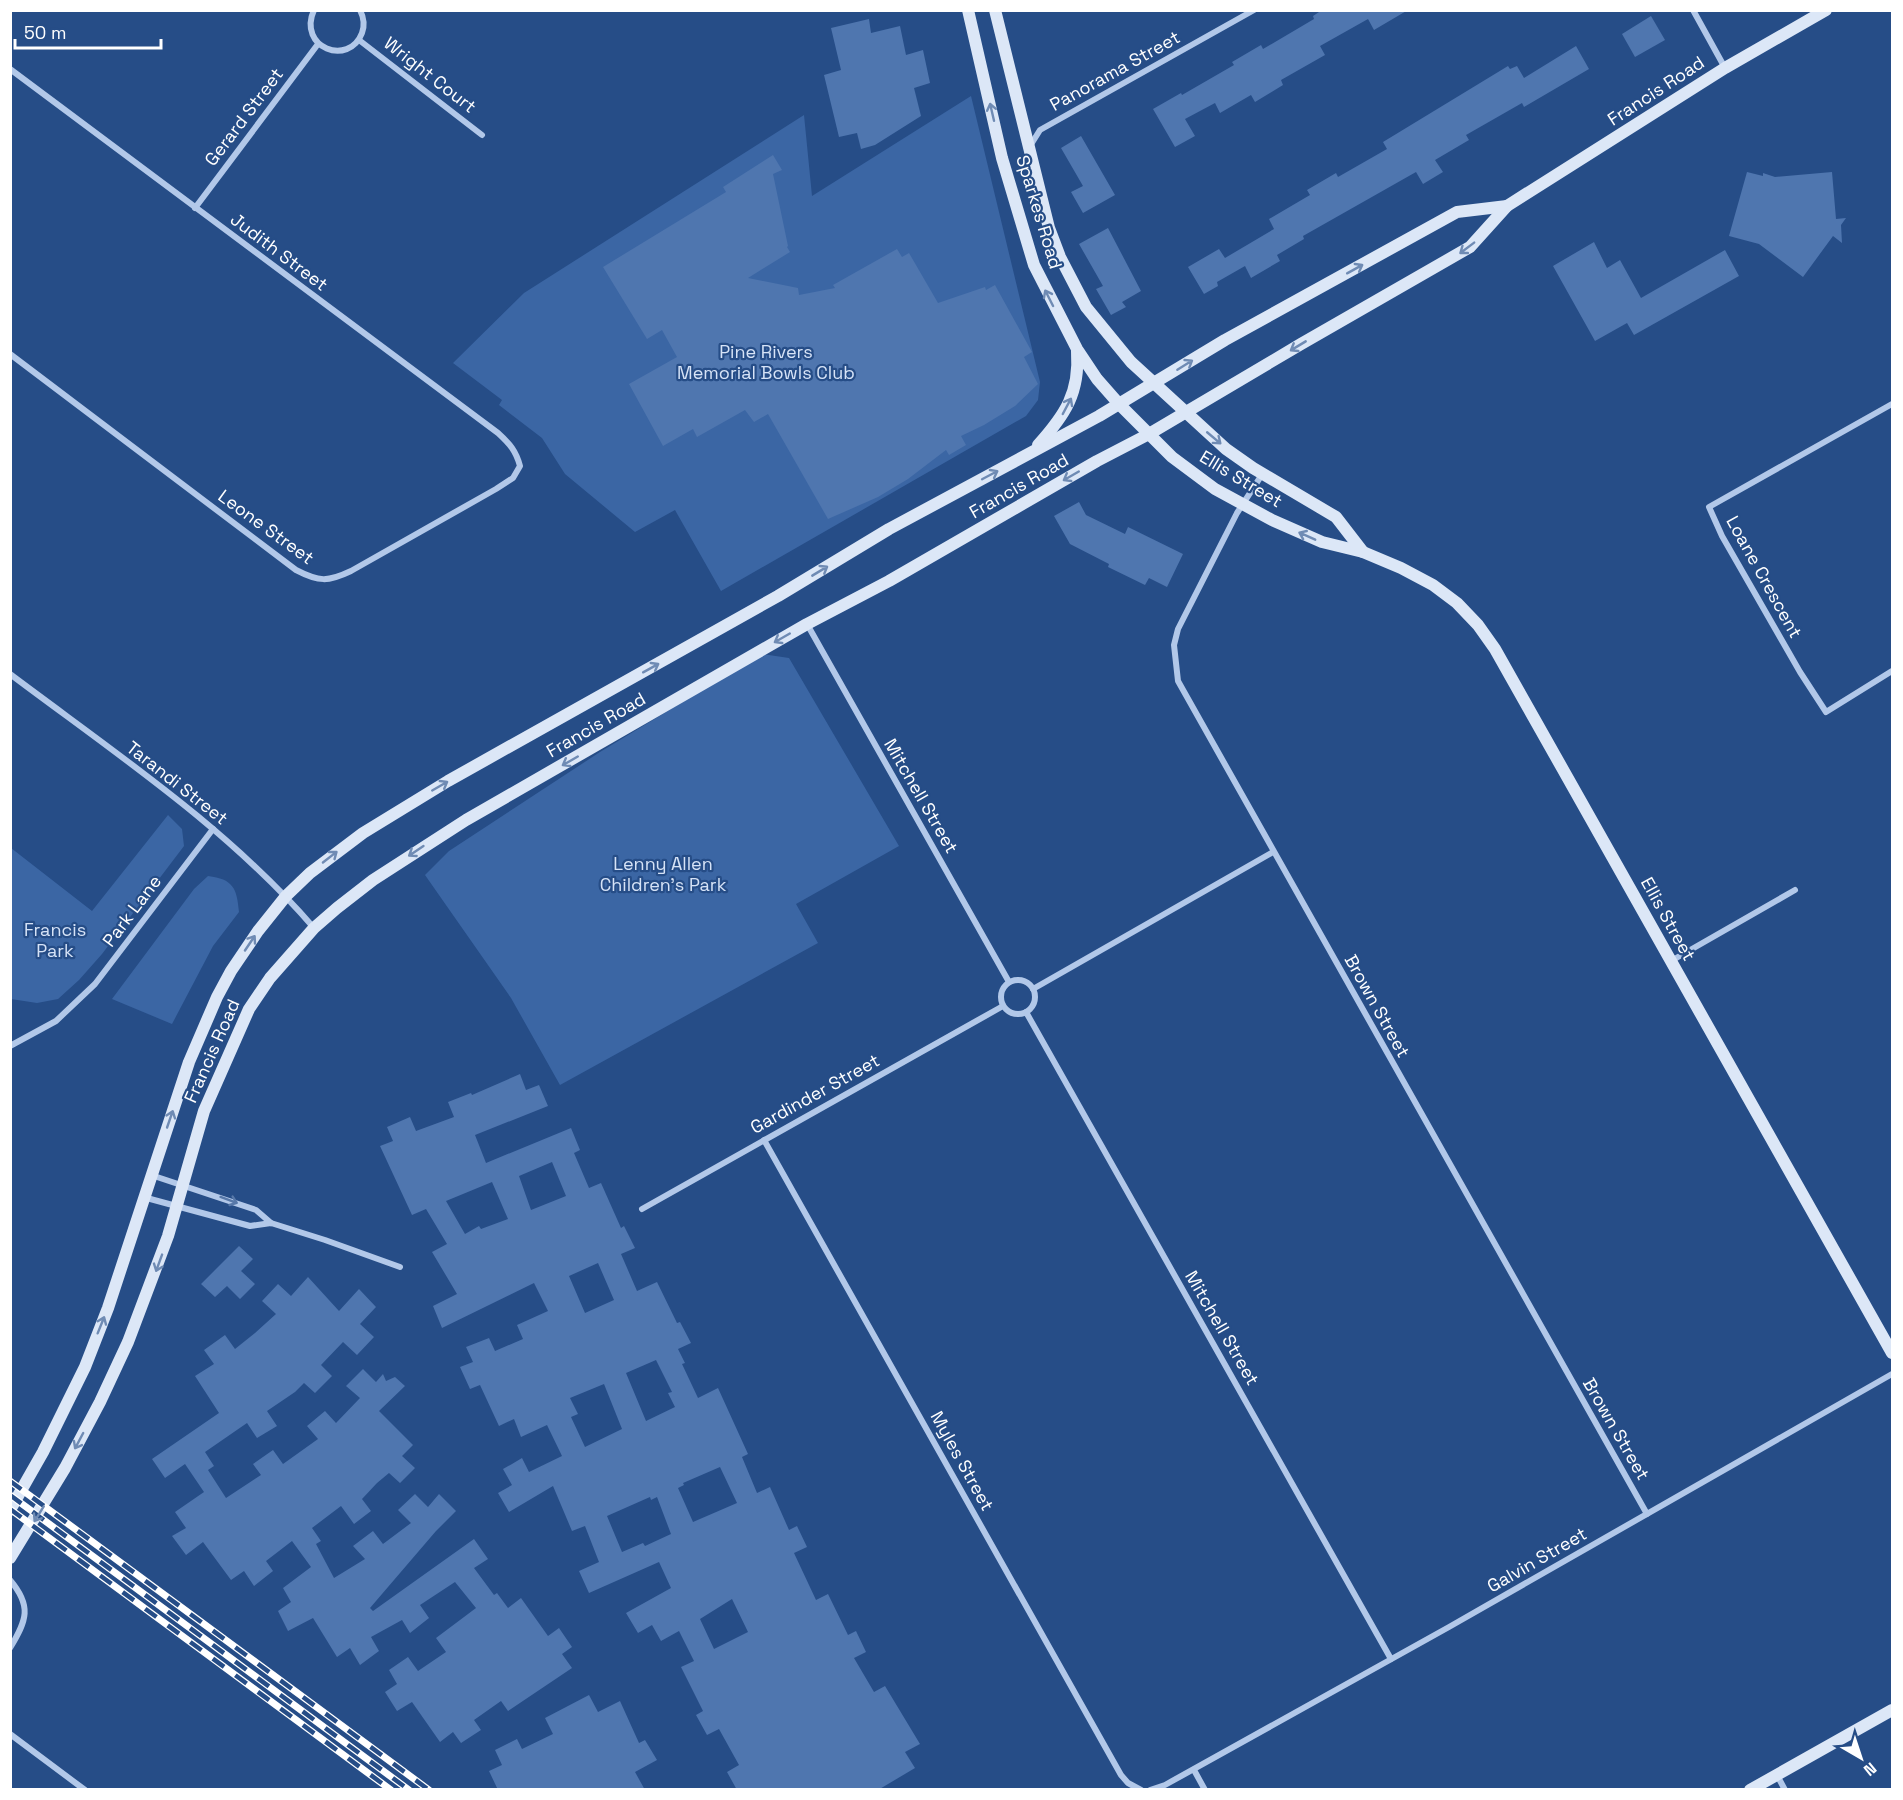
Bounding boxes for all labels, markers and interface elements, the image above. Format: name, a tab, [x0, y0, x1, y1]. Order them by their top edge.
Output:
scale bar	[15, 12, 160, 50]
text: 50 m	[24, 21, 66, 44]
street label: Panorama Street	[1046, 25, 1184, 116]
street label: Wright Court	[380, 31, 481, 118]
street label: Francis Road	[1603, 51, 1709, 130]
street label: Gerard Street	[199, 63, 288, 170]
one-way arrow	[985, 103, 997, 122]
street label: Sparkes Road	[1011, 152, 1068, 272]
street label: Judith Street	[226, 207, 333, 296]
one-way arrow	[1459, 241, 1475, 254]
one-way arrow	[1346, 263, 1363, 275]
one-way arrow	[1043, 289, 1054, 307]
park label: Pine Rivers Memorial Bowls Club	[677, 340, 855, 384]
one-way arrow	[1290, 340, 1307, 352]
one-way arrow	[1176, 359, 1193, 371]
one-way arrow	[1062, 398, 1073, 416]
one-way arrow	[1206, 431, 1221, 445]
street label: Ellis Street	[1196, 445, 1287, 512]
street label: Francis Road	[965, 448, 1073, 523]
one-way arrow	[980, 469, 998, 480]
one-way arrow	[1063, 471, 1080, 483]
street label: Leone Street	[214, 484, 319, 569]
street label: Loane Crescent	[1721, 512, 1808, 642]
one-way arrow	[1299, 530, 1317, 541]
one-way arrow	[811, 564, 828, 576]
one-way arrow	[774, 632, 791, 644]
one-way arrow	[642, 662, 659, 674]
street label: Francis Road	[542, 687, 650, 762]
street label: Mitchell Street	[879, 734, 964, 857]
street label: Tarandi Street	[122, 736, 233, 829]
one-way arrow	[562, 755, 579, 767]
one-way arrow	[431, 780, 448, 792]
one-way arrow	[408, 845, 425, 857]
one-way arrow	[322, 851, 338, 864]
park label: Lenny Allen Children's Park	[600, 852, 727, 896]
street label: Park Lane	[97, 870, 166, 951]
street label: Ellis Street	[1636, 873, 1701, 965]
park label: Francis Park	[24, 918, 86, 962]
one-way arrow	[244, 935, 256, 952]
street label: Brown Street	[1340, 950, 1415, 1061]
street label: Francis Road	[178, 995, 245, 1106]
street label: Gardinder Street	[746, 1049, 883, 1139]
one-way arrow	[165, 1111, 176, 1129]
one-way arrow	[219, 1196, 238, 1207]
one-way arrow	[152, 1253, 163, 1272]
street label: Mitchell Street	[1180, 1266, 1265, 1389]
one-way arrow	[96, 1316, 107, 1335]
street label: Brown Street	[1578, 1373, 1655, 1484]
street label: Myles Street	[926, 1407, 999, 1515]
one-way arrow	[73, 1432, 85, 1450]
one-way arrow	[32, 1505, 44, 1522]
street label: Galvin Street	[1483, 1522, 1591, 1597]
north arrow	[1831, 1728, 1891, 1788]
text: N	[1859, 1758, 1881, 1781]

